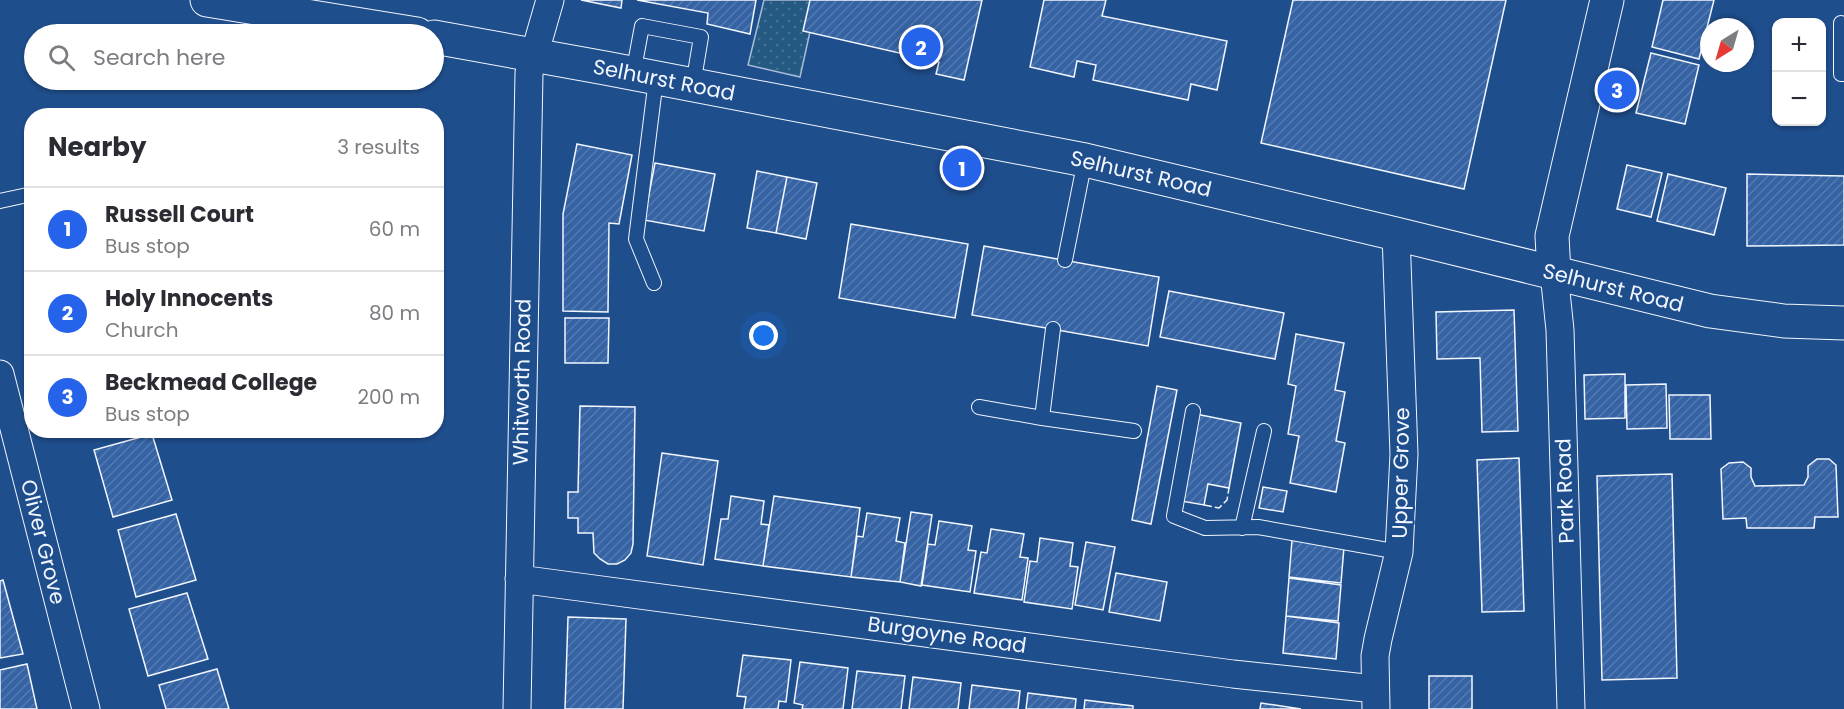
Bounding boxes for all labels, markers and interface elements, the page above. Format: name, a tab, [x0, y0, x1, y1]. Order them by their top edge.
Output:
north arrow	[1700, 18, 1754, 72]
map controls	[1772, 18, 1826, 126]
button: +	[1772, 18, 1826, 72]
search box	[24, 24, 444, 90]
pin: 2	[902, 24, 940, 70]
icon: search	[45, 41, 78, 74]
text: Search here	[93, 42, 226, 73]
street label: Selhurst Road	[591, 52, 738, 107]
pin: 3	[1598, 68, 1636, 112]
button: −	[1772, 72, 1826, 126]
text: Nearby	[48, 129, 146, 165]
text: 3 results	[337, 133, 420, 161]
street label: Selhurst Road	[1068, 143, 1215, 204]
pin: 1	[942, 146, 982, 190]
text: Russell Court	[105, 199, 254, 230]
text: 1	[64, 215, 71, 243]
text: 60 m	[369, 215, 420, 243]
text: Bus stop	[105, 232, 190, 260]
street label: Selhurst Road	[1540, 256, 1687, 319]
text: Holy Innocents	[105, 283, 273, 314]
street label: Whitworth Road	[506, 298, 537, 465]
text: 2	[62, 299, 73, 327]
text: 80 m	[369, 299, 420, 327]
text: Church	[105, 316, 178, 344]
your location	[749, 321, 778, 350]
text: Beckmead College	[105, 367, 317, 398]
text: 3	[61, 383, 74, 411]
text: 200 m	[357, 383, 420, 411]
text: Bus stop	[105, 400, 190, 428]
street label: Upper Grove	[1385, 407, 1416, 539]
street label: Park Road	[1548, 438, 1581, 544]
street label: Oliver Grove	[14, 477, 73, 607]
street label: Burgoyne Road	[866, 609, 1028, 660]

